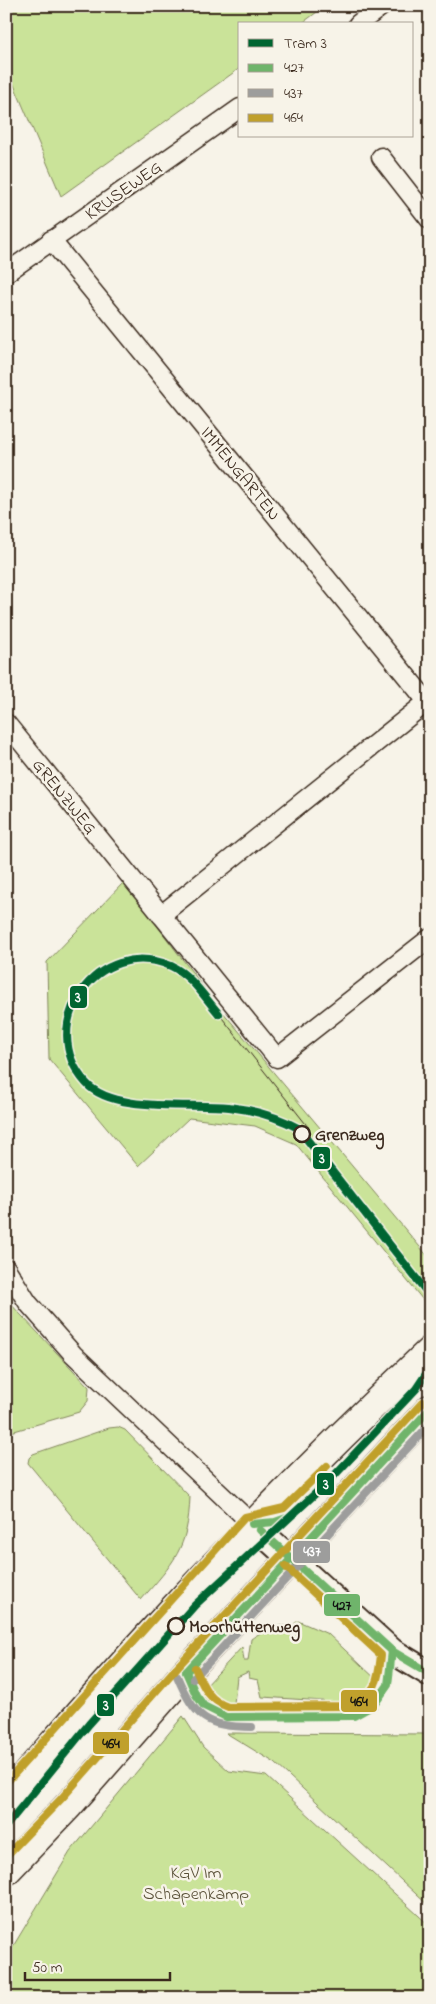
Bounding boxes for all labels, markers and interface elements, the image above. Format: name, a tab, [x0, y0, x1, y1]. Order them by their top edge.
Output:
legend	[238, 22, 414, 138]
text: Tram 3	[284, 33, 327, 55]
text: 427	[284, 57, 304, 79]
text: 437	[284, 83, 303, 105]
text: 464	[284, 107, 303, 129]
street label: KRUSEWEG	[80, 156, 168, 228]
street label: IMMENGARTEN	[193, 421, 286, 527]
street label: GRENZWEG	[25, 754, 102, 841]
line badge: 3	[69, 985, 88, 1009]
text: 3	[74, 988, 81, 1009]
place label: Grenzweg	[315, 1123, 384, 1150]
marker: Grenzweg	[293, 1125, 311, 1143]
line badge: 3	[312, 1146, 331, 1170]
text: 3	[318, 1149, 325, 1170]
line badge: 3	[316, 1472, 335, 1496]
text: 3	[322, 1475, 329, 1496]
line badge: 437	[292, 1540, 331, 1564]
text: 437	[302, 1542, 321, 1563]
line badge: 427	[323, 1593, 361, 1617]
text: 427	[332, 1596, 351, 1617]
place label: Moorhüttenweg	[189, 1615, 300, 1642]
marker: Moorhüttenweg	[167, 1617, 185, 1635]
line badge: 464	[340, 1689, 378, 1713]
text: 464	[349, 1692, 368, 1713]
line badge: 3	[96, 1693, 115, 1717]
text: 3	[102, 1696, 109, 1717]
line badge: 464	[92, 1731, 130, 1755]
text: 464	[101, 1734, 120, 1755]
park label: KGV Im Schapenkamp	[143, 1861, 249, 1908]
scale bar	[25, 1949, 170, 1981]
text: 50 m	[32, 1957, 63, 1979]

